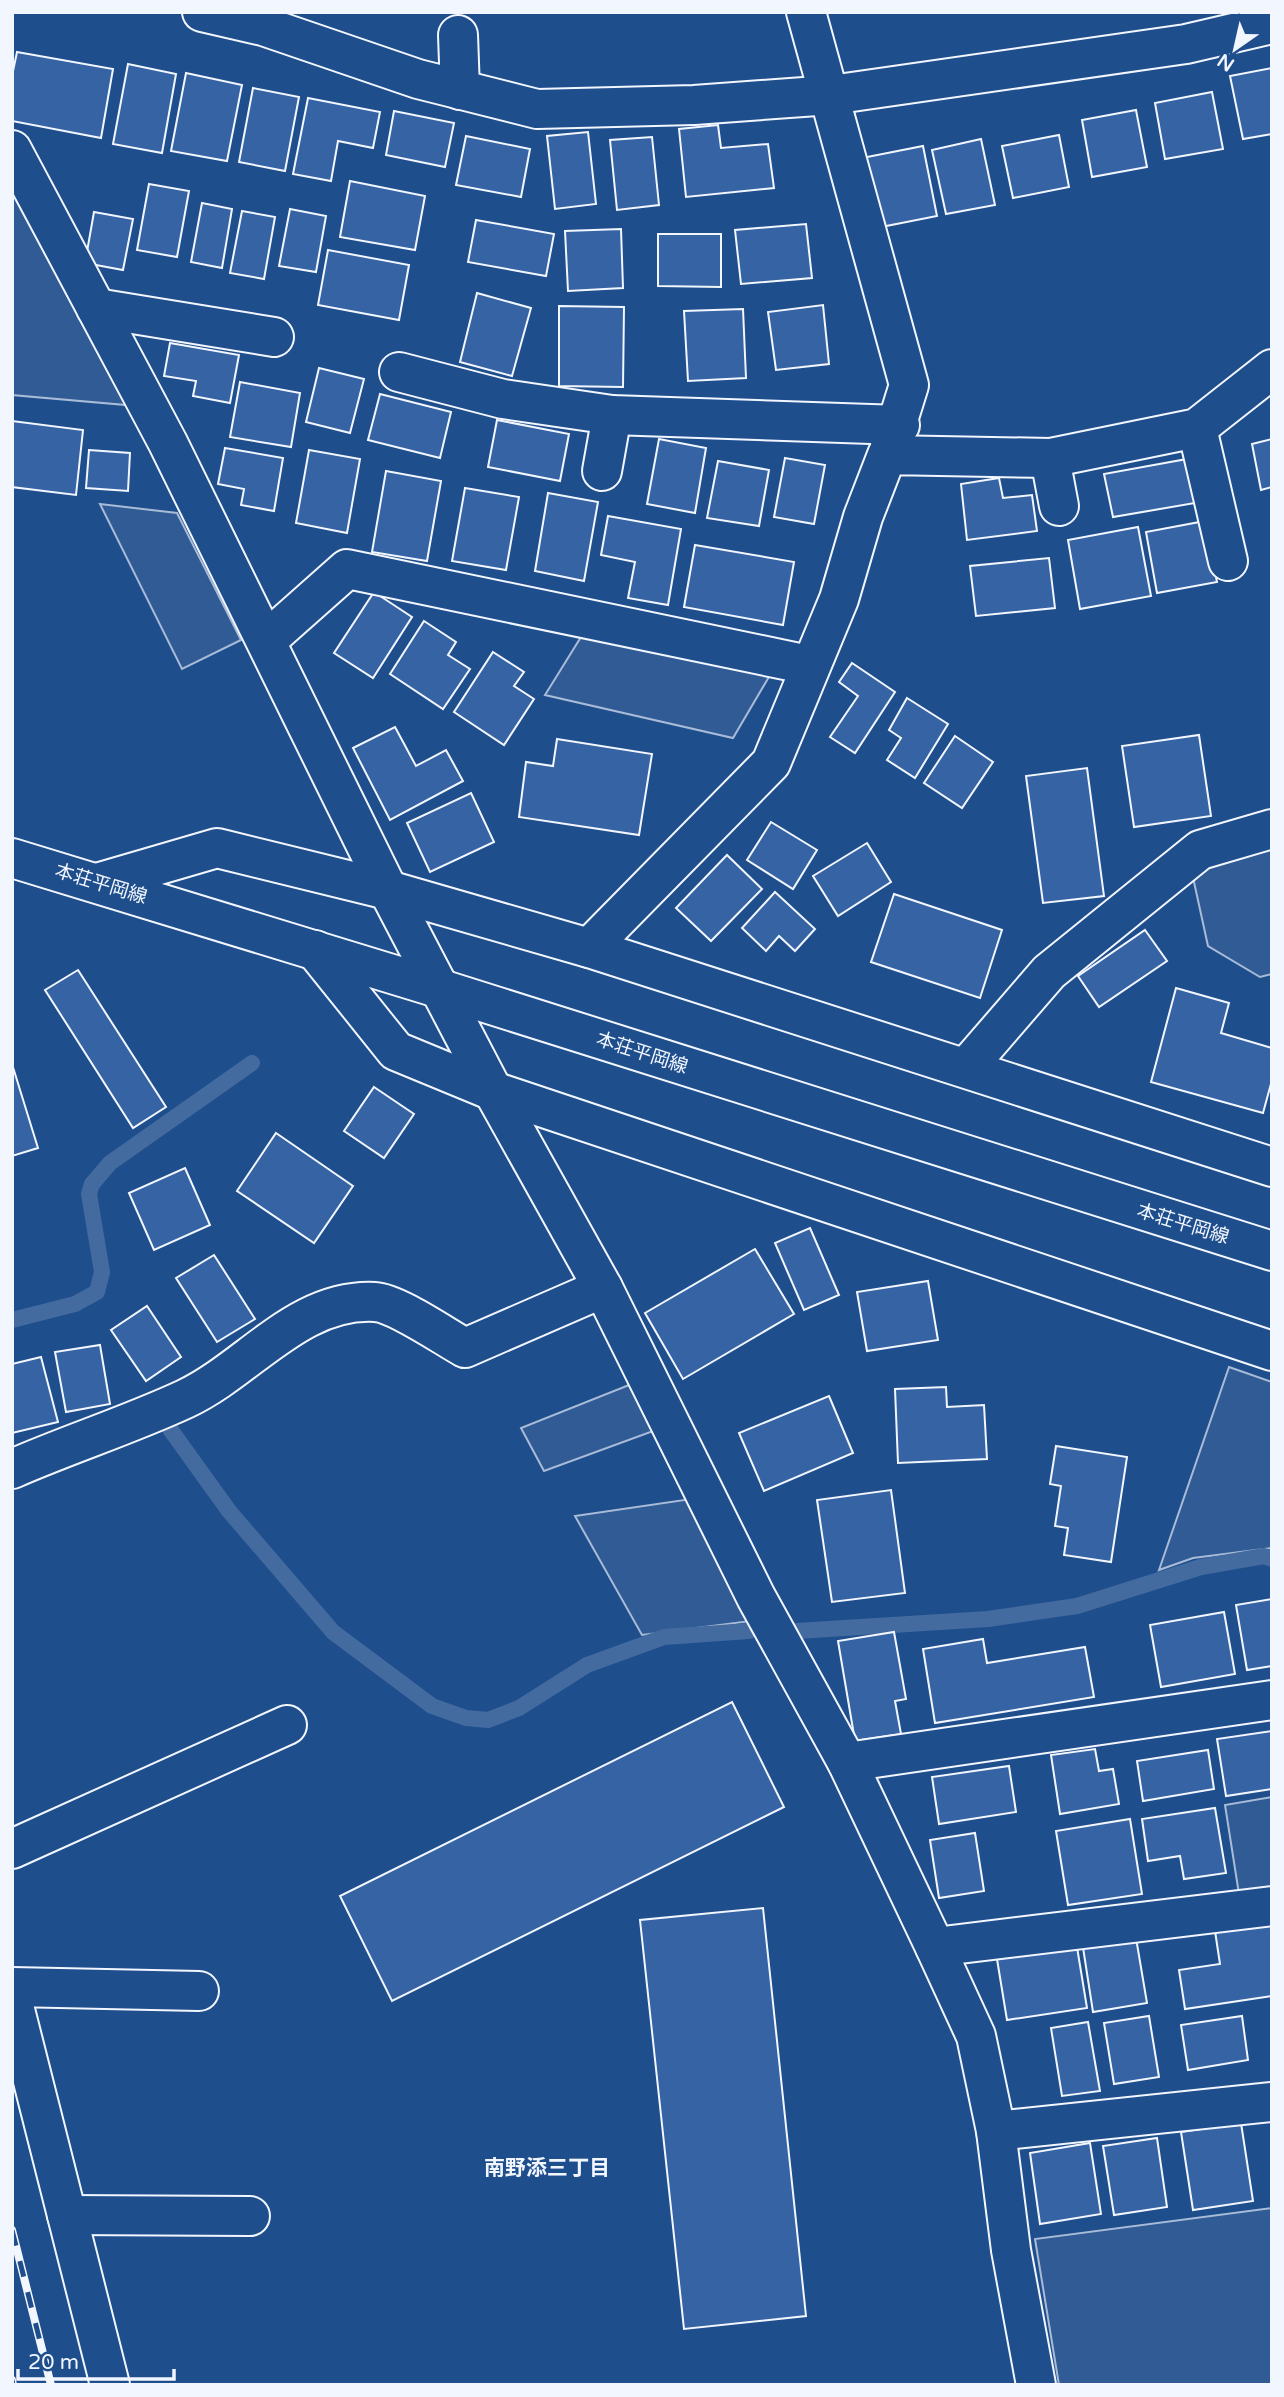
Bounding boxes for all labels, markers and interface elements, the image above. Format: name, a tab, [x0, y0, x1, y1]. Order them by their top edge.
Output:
north arrow	[1200, 14, 1270, 84]
text: N	[1214, 49, 1239, 76]
street label: 本荘平岡線	[52, 860, 150, 908]
street label: 本荘平岡線	[593, 1028, 691, 1078]
street label: 本荘平岡線	[1134, 1200, 1232, 1248]
district label: 南野添三丁目	[484, 2156, 610, 2181]
scale bar	[18, 2338, 173, 2382]
text: 20 m	[28, 2350, 79, 2375]

